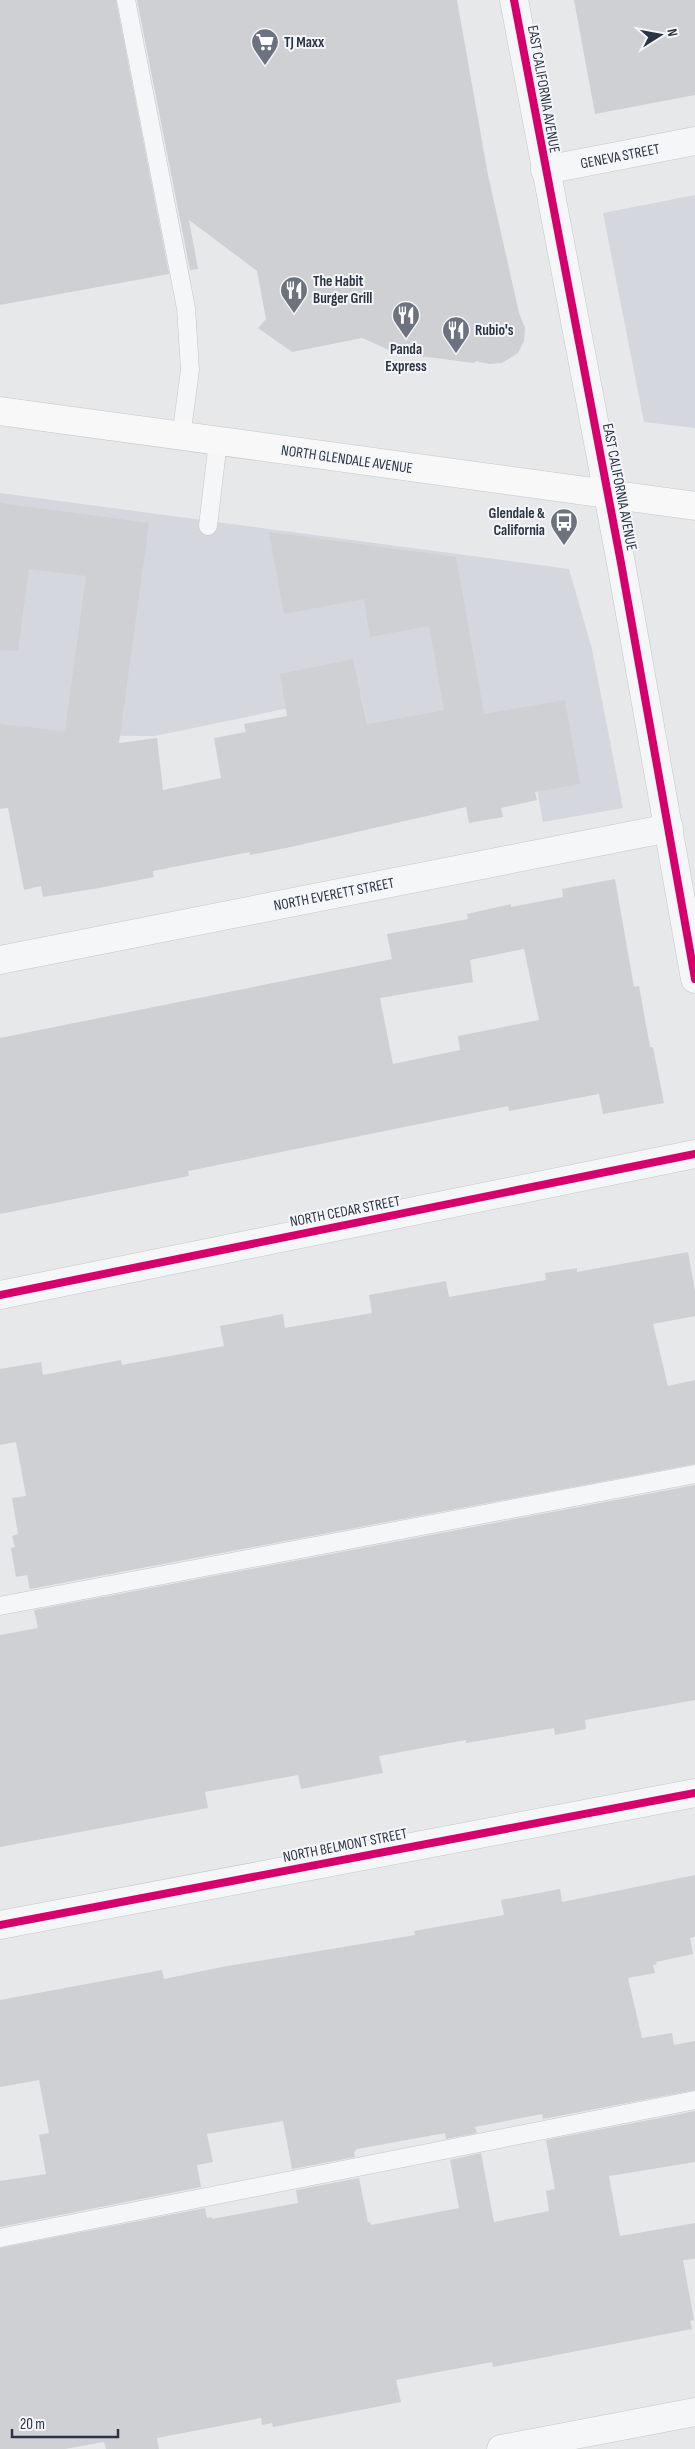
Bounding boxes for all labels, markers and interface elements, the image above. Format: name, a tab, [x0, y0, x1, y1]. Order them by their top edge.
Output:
north arrow	[635, 10, 685, 60]
street label: EAST CALIFORNIA AVENUE	[523, 24, 564, 154]
supermarket icon: TJ Maxx	[250, 27, 280, 66]
text: N	[663, 27, 681, 38]
place label: TJ Maxx	[284, 33, 325, 52]
street label: GENEVA STREET	[579, 139, 661, 173]
place label: The Habit Burger Grill	[313, 272, 372, 308]
restaurant icon: The Habit Burger Grill	[279, 275, 309, 314]
restaurant icon: Panda Express	[391, 300, 421, 339]
restaurant icon: Rubio's	[441, 315, 471, 354]
place label: Rubio's	[475, 321, 514, 340]
place label: Panda Express	[385, 340, 427, 376]
street label: EAST CALIFORNIA AVENUE	[598, 422, 641, 552]
street label: NORTH GLENDALE AVENUE	[280, 441, 414, 478]
place label: Glendale & California	[489, 504, 545, 540]
bus stop icon: Glendale & California	[549, 507, 579, 546]
street label: NORTH EVERETT STREET	[272, 873, 396, 916]
street label: NORTH CEDAR STREET	[288, 1191, 402, 1232]
street label: NORTH BELMONT STREET	[281, 1824, 409, 1867]
scale bar	[12, 2406, 119, 2438]
text: 20 m	[20, 2415, 45, 2434]

